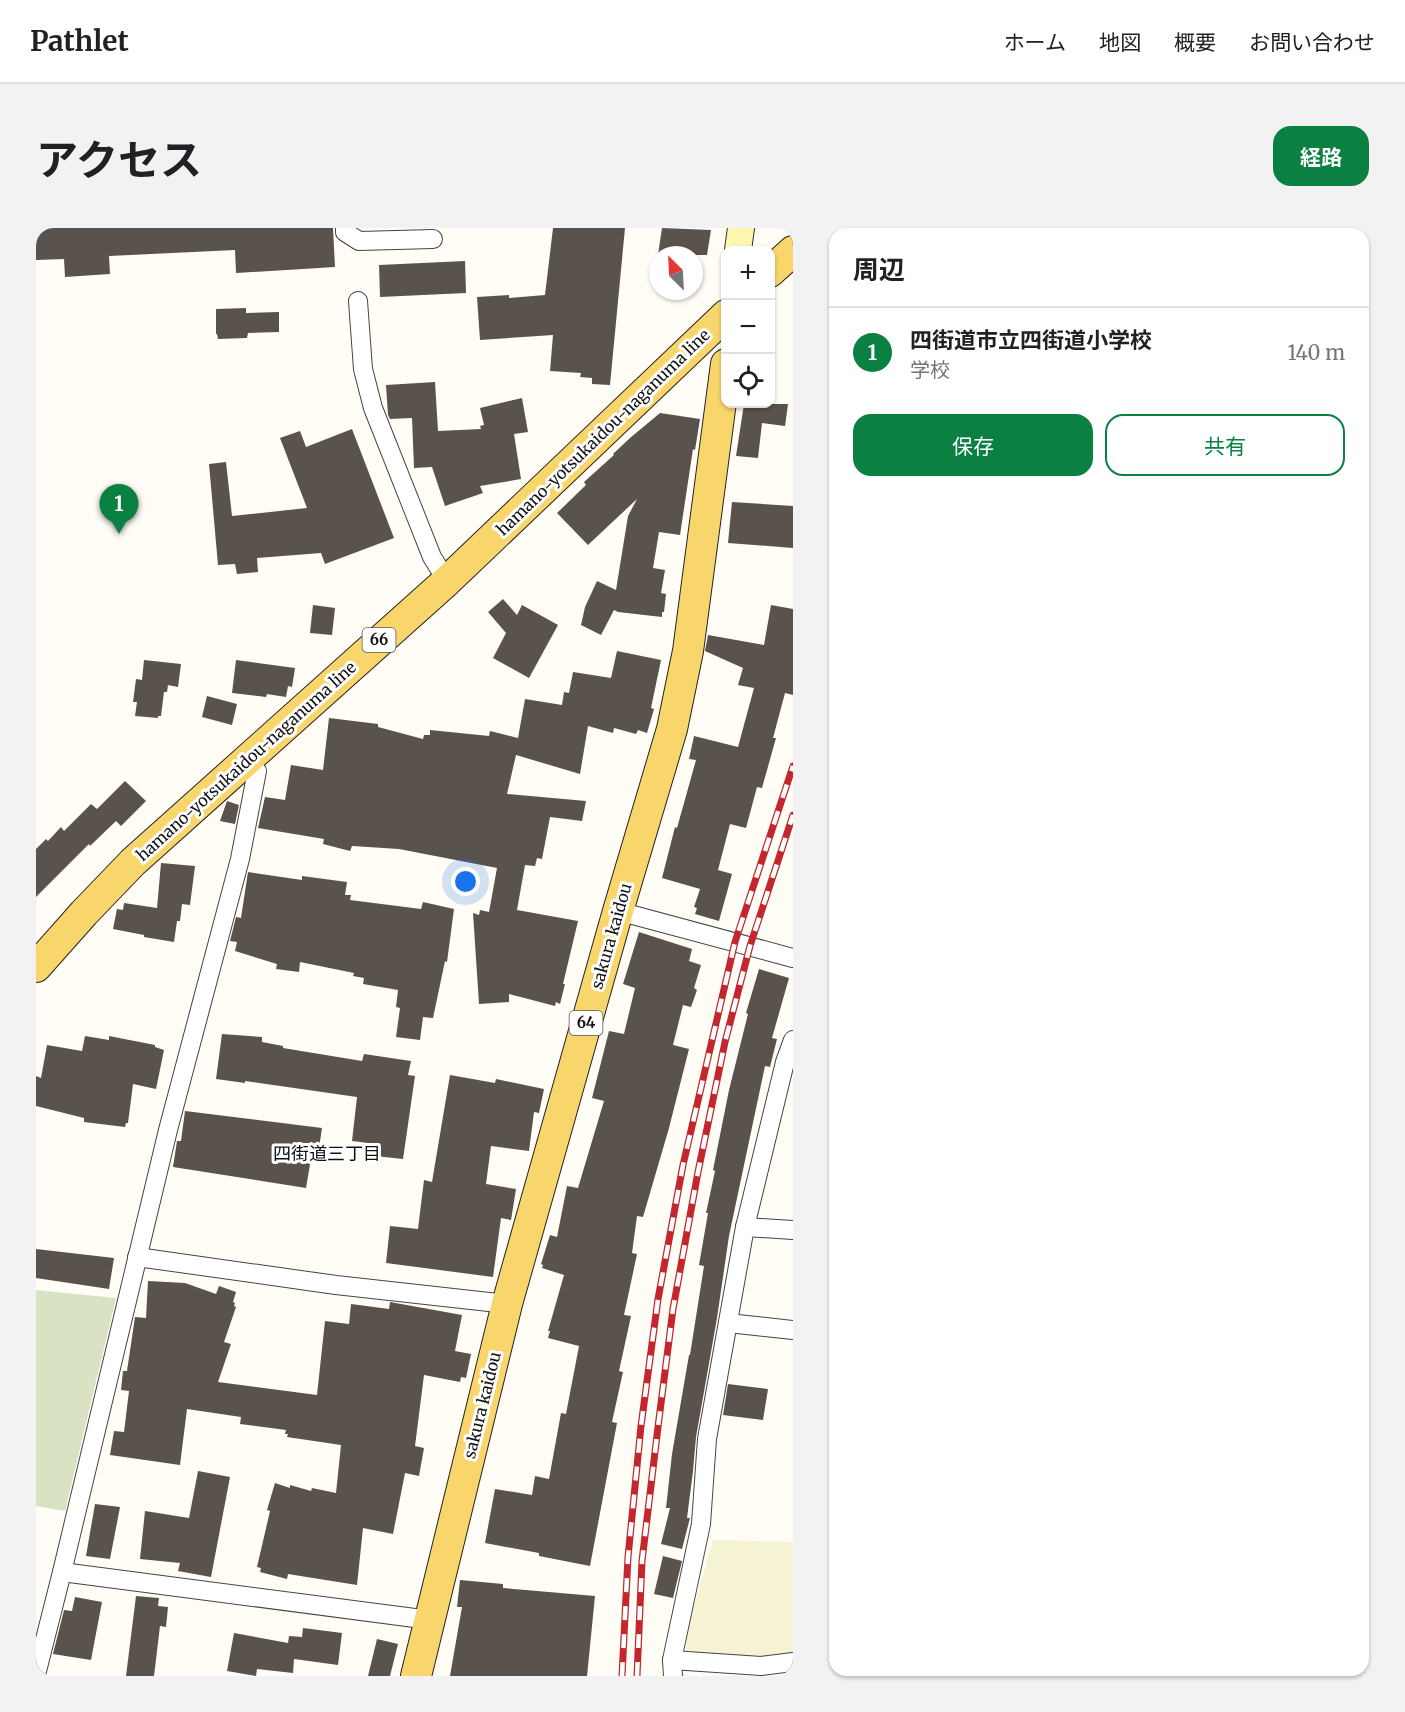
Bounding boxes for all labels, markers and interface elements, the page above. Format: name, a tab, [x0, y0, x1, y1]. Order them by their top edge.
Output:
text: Pathlet	[30, 23, 129, 59]
text: ホーム	[1004, 29, 1066, 56]
text: 地図	[1099, 29, 1141, 56]
text: 概要	[1174, 29, 1216, 56]
text: お問い合わせ	[1249, 29, 1375, 56]
button: 経路	[1273, 126, 1369, 186]
text: アクセス	[36, 134, 202, 186]
north arrow	[649, 246, 703, 300]
map controls	[721, 246, 775, 408]
button: +	[721, 246, 775, 300]
text: 周辺	[853, 253, 905, 286]
button: −	[721, 300, 775, 354]
street label: hamano-yotsukaidou-naganuma line	[492, 325, 714, 539]
text: 四街道市立四街道小学校	[910, 326, 1152, 354]
text: 1	[868, 340, 877, 365]
text: 140 m	[1288, 340, 1345, 365]
button: locate	[721, 354, 775, 408]
text: 学校	[910, 357, 950, 382]
button: 保存	[853, 414, 1093, 476]
button: 共有	[1105, 414, 1345, 476]
pin: 1	[100, 484, 139, 534]
road number: 66	[362, 628, 396, 652]
street label: hamano-yotsukaidou-naganuma line	[132, 657, 360, 865]
your location	[451, 867, 480, 896]
street label: sakura kaidou	[586, 881, 636, 991]
road number: 64	[570, 1011, 602, 1035]
district label: 四街道三丁目	[273, 1142, 381, 1165]
street label: sakura kaidou	[459, 1350, 505, 1460]

